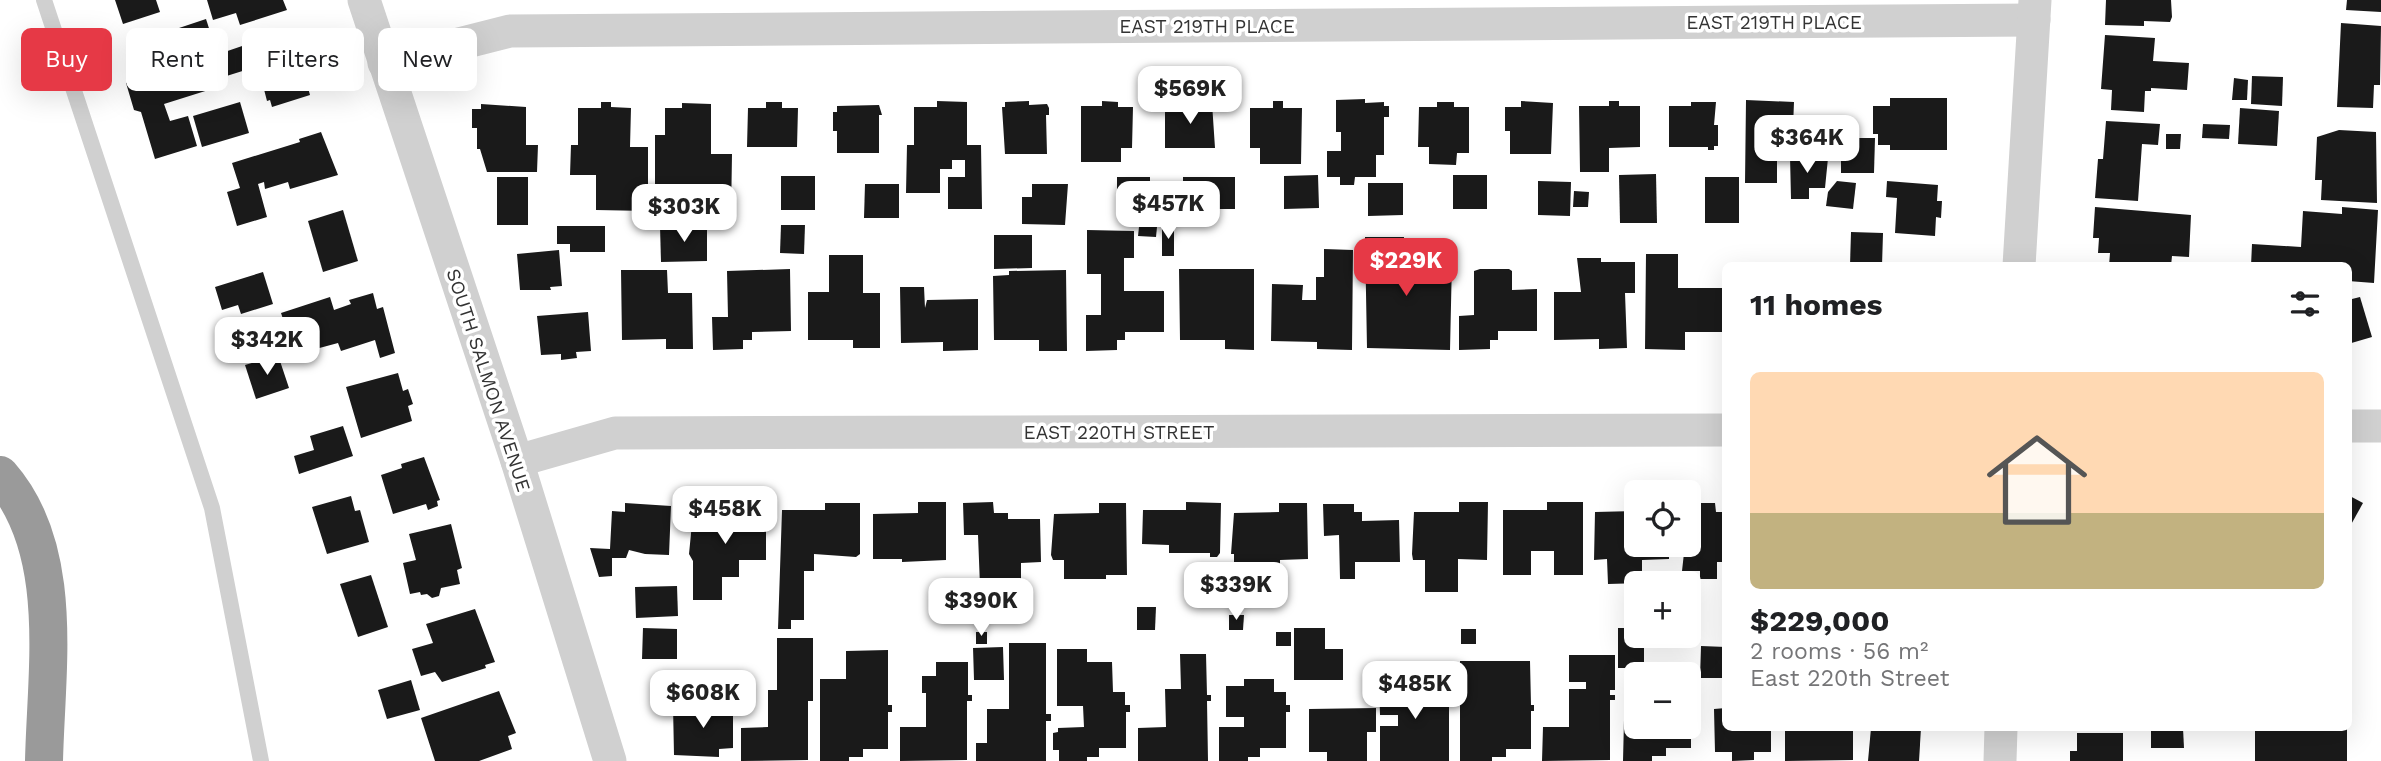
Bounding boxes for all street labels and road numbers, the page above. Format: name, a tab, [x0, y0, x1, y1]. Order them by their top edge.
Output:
street label: EAST 219TH PLACE	[1686, 11, 1862, 34]
street label: EAST 219TH PLACE	[1119, 15, 1295, 38]
street label: SOUTH SALMON AVENUE	[442, 266, 535, 495]
street label: EAST 220TH STREET	[1024, 421, 1214, 444]

